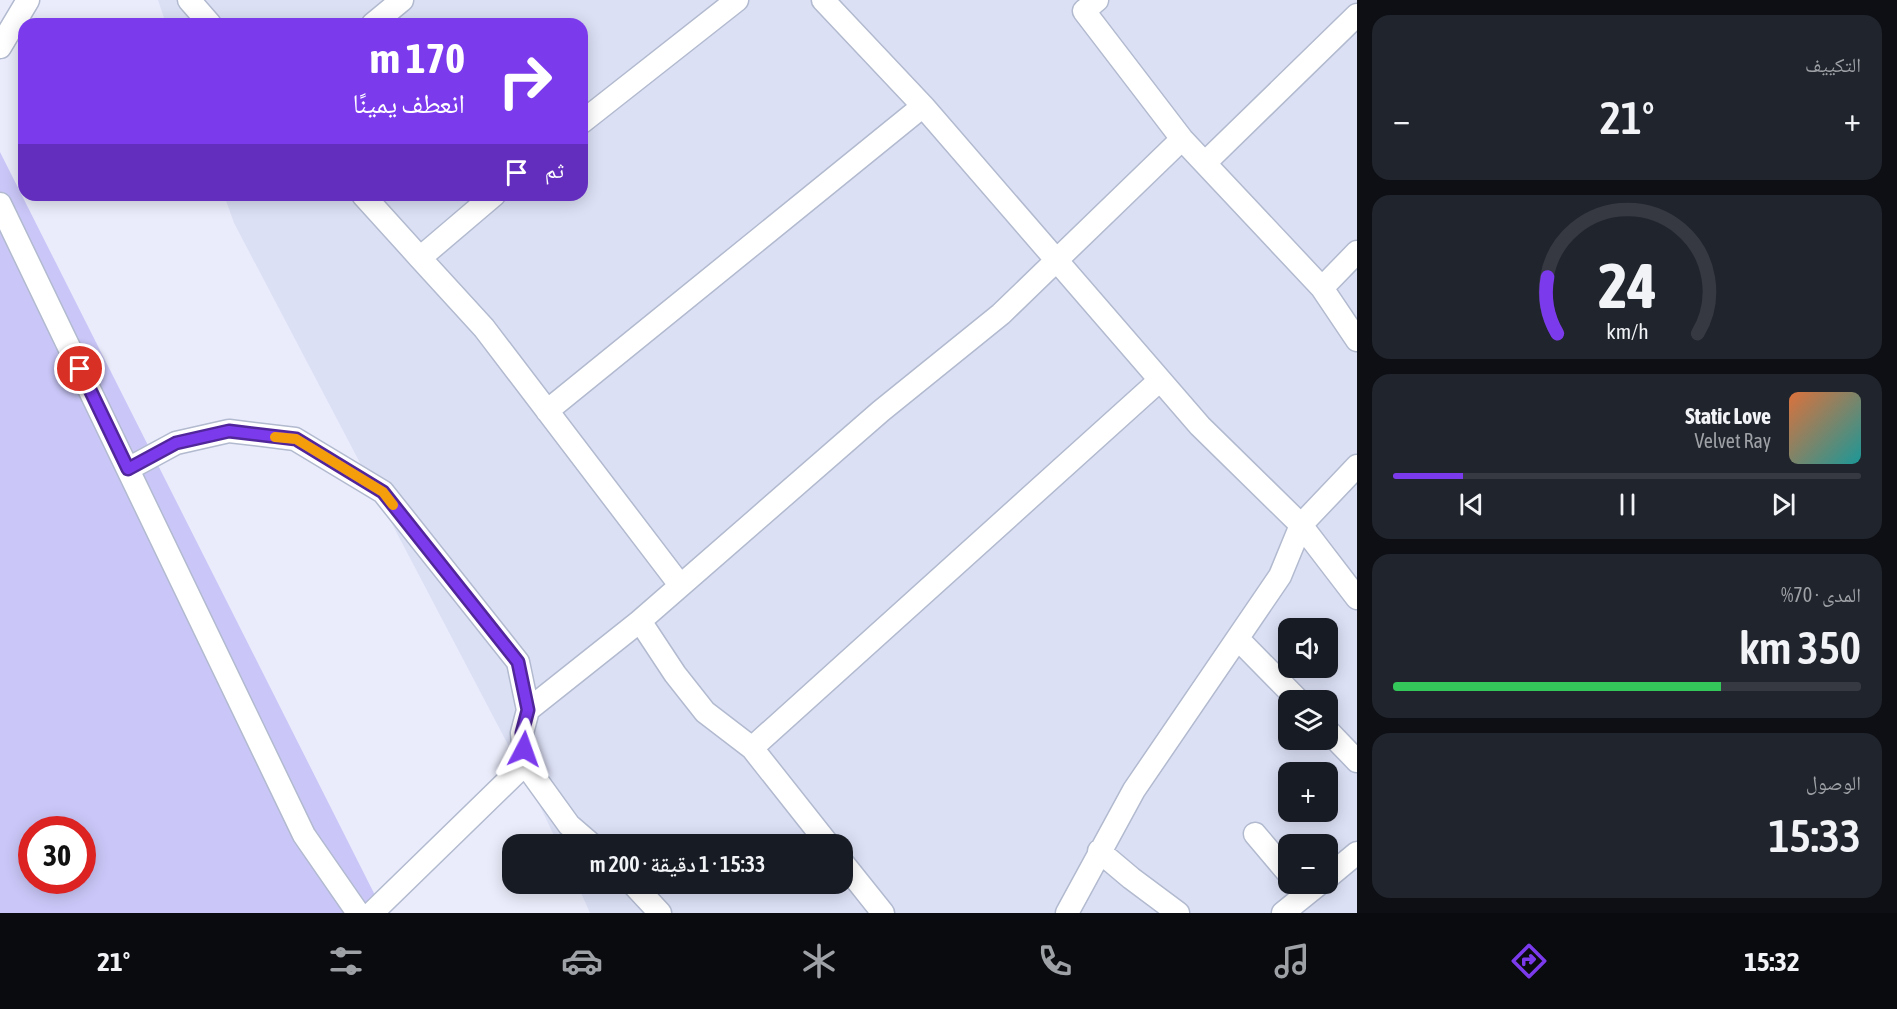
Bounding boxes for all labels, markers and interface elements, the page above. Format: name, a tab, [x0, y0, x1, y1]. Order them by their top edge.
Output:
text: 170 m	[370, 34, 465, 82]
icon: right	[486, 42, 564, 120]
text: التكييف	[1805, 53, 1861, 76]
text: انعطف يمينًا	[352, 88, 465, 119]
text: 21°	[1600, 92, 1654, 144]
text: −	[1393, 100, 1410, 138]
text: +	[1844, 100, 1861, 138]
icon: arrive	[500, 156, 533, 189]
text: ثم	[545, 157, 564, 183]
text: 24	[1598, 250, 1656, 321]
text: km/h	[1606, 319, 1648, 344]
pin	[54, 343, 105, 394]
icon: arrive	[63, 352, 96, 385]
text: Static Love	[1685, 403, 1771, 429]
text: Velvet Ray	[1694, 429, 1771, 452]
icon: previous	[1455, 488, 1488, 521]
icon: pause	[1611, 488, 1644, 521]
icon: next	[1767, 488, 1800, 521]
text: المدى · 70%	[1781, 583, 1861, 606]
map controls	[1278, 618, 1338, 894]
button: sound	[1278, 618, 1338, 678]
text: 350 km	[1739, 622, 1861, 674]
button: layers	[1278, 690, 1338, 750]
position arrow	[492, 717, 556, 781]
button: +	[1278, 762, 1338, 822]
text: الوصول	[1806, 771, 1861, 794]
text: 15:33	[1768, 810, 1861, 862]
speed limit sign: 30	[18, 816, 96, 894]
button: −	[1278, 834, 1338, 894]
text: 15:33 · 1 دقيقة · 200 m	[590, 851, 765, 877]
icon: filters	[325, 940, 367, 982]
icon: car	[561, 940, 603, 982]
icon: climate	[798, 940, 840, 982]
icon: phone	[1034, 940, 1076, 982]
icon: music	[1271, 940, 1313, 982]
icon: directions	[1508, 940, 1550, 982]
text: 21°	[97, 946, 130, 977]
text: 15:32	[1744, 946, 1800, 977]

